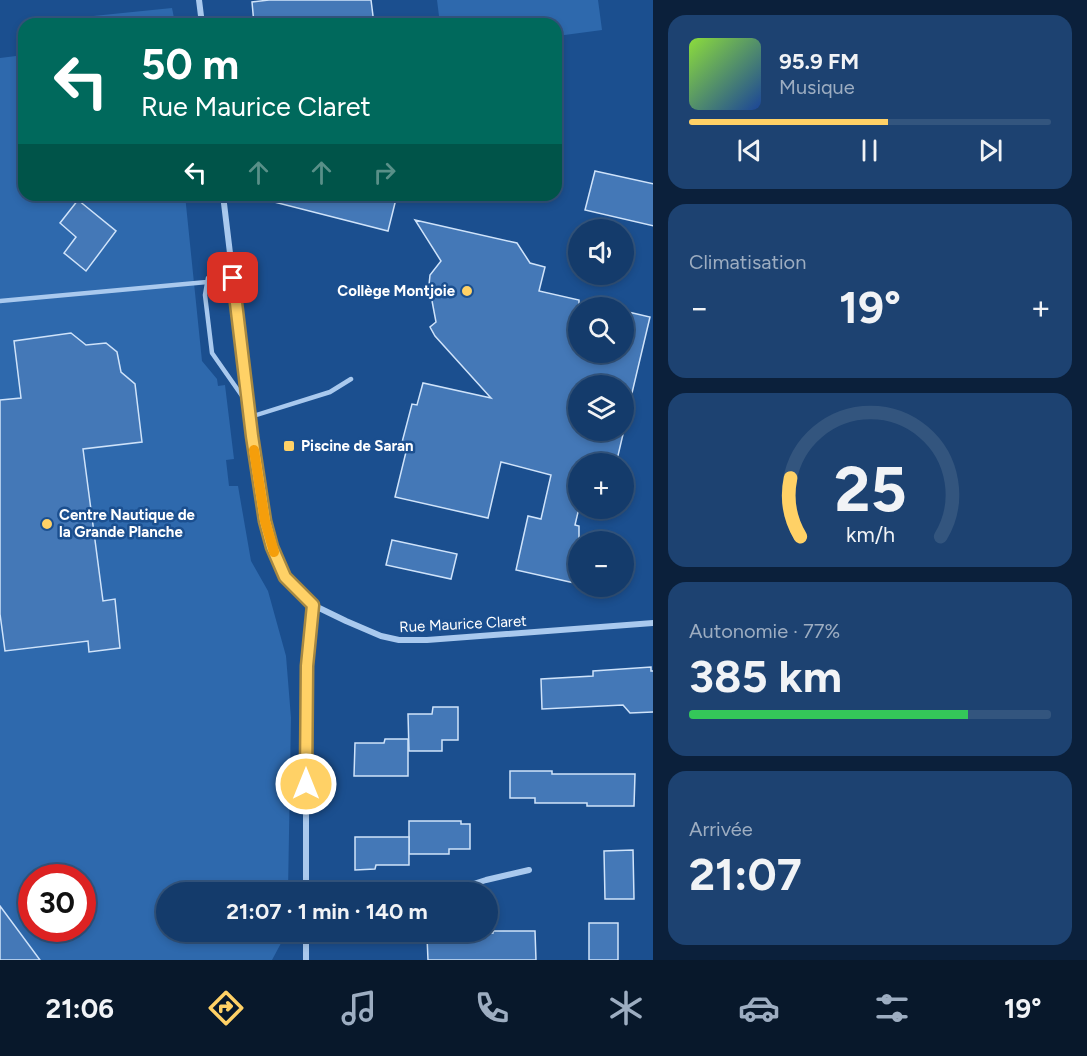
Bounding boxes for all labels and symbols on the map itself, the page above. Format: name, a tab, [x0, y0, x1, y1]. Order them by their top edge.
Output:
pin	[207, 252, 258, 303]
place label: Collège Montjoie	[337, 282, 456, 300]
marker: Collège Montjoie	[460, 284, 474, 298]
place label: Piscine de Saran	[301, 437, 414, 455]
marker: Piscine de Saran	[282, 439, 296, 453]
place label: Centre Nautique de la Grande Planche	[59, 506, 196, 541]
marker: Centre Nautique de la Grande Planche	[40, 517, 54, 531]
street label: Rue Maurice Claret	[399, 612, 528, 636]
position arrow	[274, 752, 338, 816]
speed limit sign: 30	[18, 864, 96, 942]

